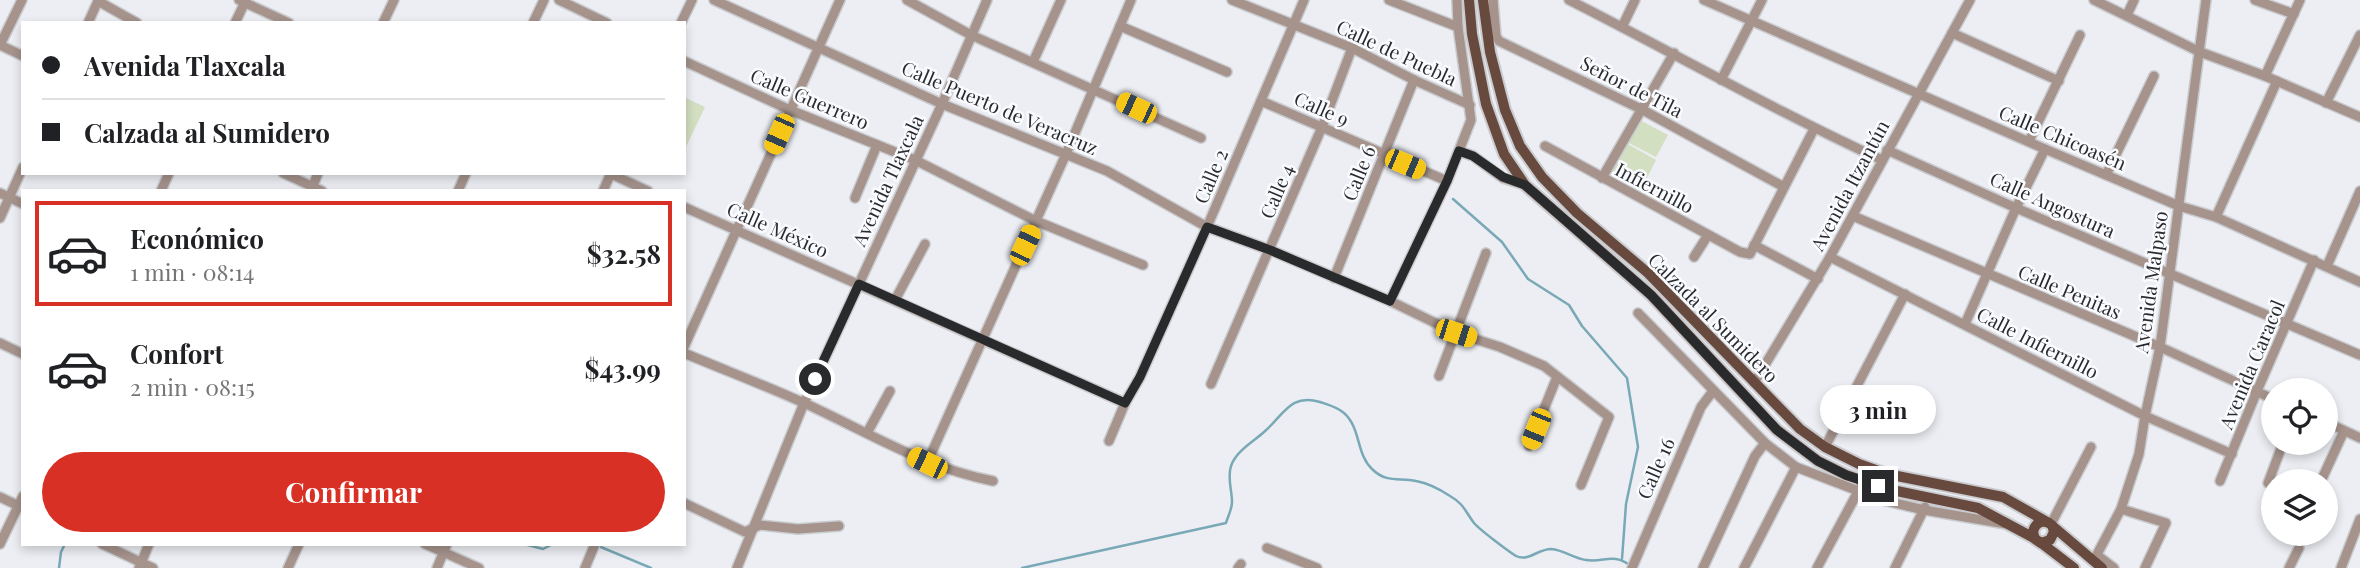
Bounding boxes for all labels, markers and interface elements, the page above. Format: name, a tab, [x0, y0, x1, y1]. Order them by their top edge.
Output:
street label: Calle de Puebla	[1333, 13, 1462, 92]
text: Avenida Tlaxcala	[84, 48, 286, 83]
street label: Señor de Tila	[1576, 49, 1688, 123]
street label: Calle Puerto de Veracruz	[898, 54, 1102, 160]
street label: Calle Guerrero	[747, 61, 873, 135]
street label: Calle 9	[1291, 84, 1353, 132]
car	[1113, 90, 1160, 126]
street label: Calle Chicoasén	[1995, 98, 2131, 176]
street label: Avenida Tlaxcala	[845, 110, 929, 251]
car	[761, 111, 798, 157]
street label: Avenida Itzantún	[1803, 114, 1895, 256]
text: Calzada al Sumidero	[84, 115, 330, 150]
street label: Calle 6	[1335, 141, 1381, 204]
street label: Calle 2	[1187, 145, 1233, 207]
car	[1382, 146, 1429, 182]
street label: Infiernillo	[1611, 155, 1699, 219]
street label: Calle 4	[1253, 160, 1299, 222]
street label: Calle Angostura	[1986, 165, 2120, 243]
street label: Calle México	[723, 195, 833, 263]
street label: Avenida Malpaso	[2127, 209, 2173, 356]
text: Económico	[130, 221, 264, 256]
icon: car	[46, 222, 109, 285]
car	[1007, 222, 1044, 268]
text: $32.58	[587, 236, 661, 271]
street label: Calzada al Sumidero	[1643, 246, 1785, 388]
text: 1 min · 08:14	[130, 256, 254, 287]
street label: Calle Penitas	[2014, 258, 2126, 324]
street label: Avenida Caracol	[2212, 295, 2290, 434]
street label: Calle Infiernillo	[1973, 300, 2103, 384]
car	[1433, 317, 1480, 349]
text: Confort	[130, 336, 224, 371]
icon: car	[46, 337, 109, 400]
text: $43.99	[585, 351, 661, 386]
route start	[799, 363, 831, 395]
text: 2 min · 08:15	[130, 371, 255, 402]
map controls	[2261, 378, 2338, 546]
button: locate	[2261, 378, 2338, 455]
callout: 3 min	[1820, 384, 1936, 434]
text: 3 min	[1849, 394, 1907, 425]
car	[1519, 406, 1554, 452]
street label: Calle 16	[1630, 433, 1680, 503]
car	[904, 444, 951, 482]
button: Confirmar	[42, 452, 665, 532]
button: layers	[2261, 469, 2338, 546]
route end	[1862, 470, 1894, 502]

